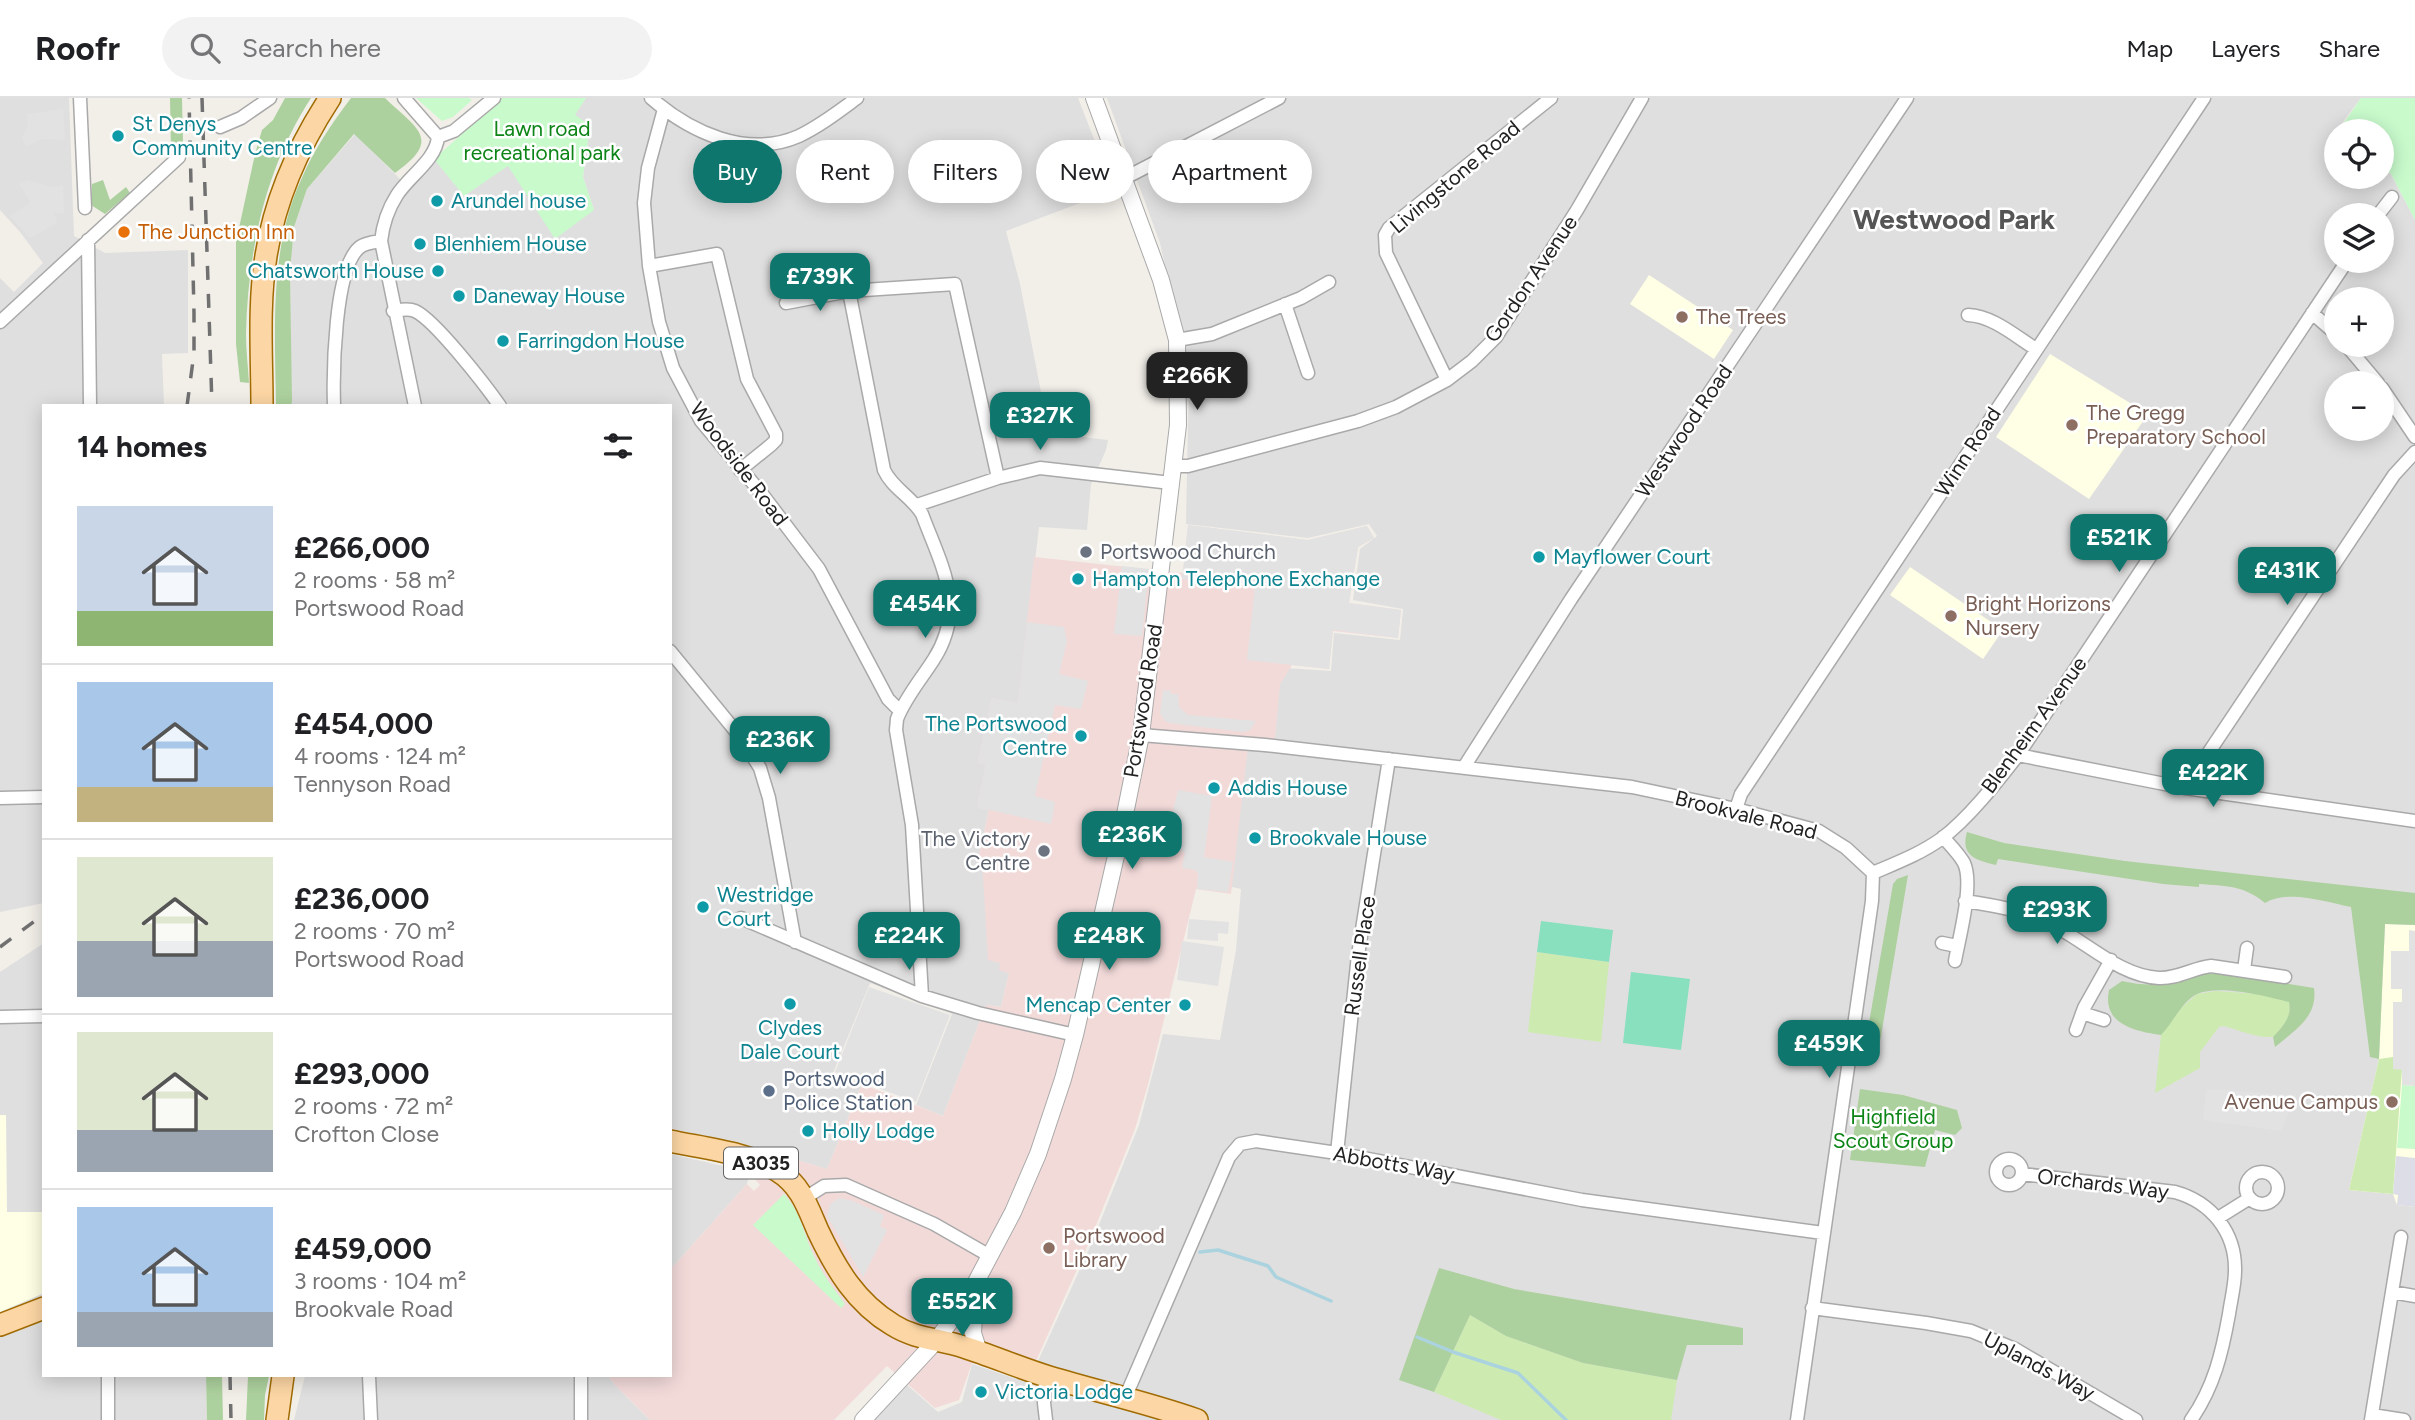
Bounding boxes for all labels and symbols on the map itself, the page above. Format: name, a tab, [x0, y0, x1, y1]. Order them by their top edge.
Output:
place label: St Denys Community Centre	[132, 111, 312, 160]
street label: Livingstone Road	[1385, 115, 1525, 238]
park label: Lawn road recreational park	[464, 116, 621, 165]
marker: St Denys Community Centre	[110, 128, 126, 144]
place label: Arundel house	[451, 188, 586, 213]
marker: Arundel house	[429, 193, 445, 209]
district label: Westwood Park	[1853, 202, 2055, 236]
street label: Gordon Avenue	[1479, 211, 1582, 347]
place label: The Junction Inn	[138, 219, 295, 244]
marker: The Junction Inn	[116, 224, 132, 240]
place label: Blenhiem House	[434, 231, 587, 256]
marker: Blenhiem House	[412, 236, 428, 252]
pin: £739K	[771, 254, 869, 313]
place label: Chatsworth House	[247, 258, 424, 283]
marker: Chatsworth House	[430, 263, 446, 279]
place label: Daneway House	[473, 283, 625, 308]
marker: Daneway House	[451, 288, 467, 304]
place label: The Trees	[1696, 304, 1786, 329]
marker: The Trees	[1674, 309, 1690, 325]
place label: Farringdon House	[517, 328, 684, 353]
marker: Farringdon House	[495, 333, 511, 349]
pin: £266K	[1148, 352, 1246, 412]
street label: Westwood Road	[1630, 360, 1737, 502]
pin: £327K	[991, 392, 1089, 452]
street label: Woodside Road	[685, 397, 794, 530]
place label: The Gregg Preparatory School	[2086, 400, 2266, 449]
street label: Winn Road	[1929, 402, 2006, 501]
marker: The Gregg Preparatory School	[2064, 417, 2080, 433]
pin: £521K	[2070, 514, 2168, 574]
place label: Portswood Church	[1100, 539, 1276, 564]
marker: Portswood Church	[1078, 544, 1094, 560]
place label: Mayflower Court	[1553, 544, 1711, 569]
pin: £431K	[2238, 547, 2336, 607]
marker: Mayflower Court	[1531, 549, 1547, 565]
place label: Hampton Telephone Exchange	[1092, 566, 1380, 591]
marker: Hampton Telephone Exchange	[1070, 571, 1086, 587]
pin: £454K	[876, 580, 974, 640]
place label: Bright Horizons Nursery	[1965, 591, 2111, 640]
marker: Bright Horizons Nursery	[1943, 608, 1959, 624]
street label: Portswood Road	[1118, 622, 1167, 780]
street label: Blenheim Avenue	[1976, 652, 2092, 798]
place label: The Portswood Centre	[925, 711, 1067, 760]
pin: £236K	[731, 716, 829, 776]
marker: The Portswood Centre	[1073, 728, 1089, 744]
pin: £422K	[2164, 750, 2262, 809]
place label: Addis House	[1228, 775, 1347, 800]
marker: Addis House	[1206, 780, 1222, 796]
street label: Brookvale Road	[1673, 785, 1820, 844]
pin: £236K	[1083, 812, 1181, 871]
place label: Brookvale House	[1269, 825, 1427, 850]
place label: The Victory Centre	[921, 826, 1030, 875]
marker: Brookvale House	[1247, 830, 1263, 846]
marker: The Victory Centre	[1036, 843, 1052, 859]
place label: Westridge Court	[717, 882, 814, 931]
pin: £293K	[2008, 886, 2106, 946]
street label: Russell Place	[1339, 894, 1380, 1017]
marker: Westridge Court	[695, 899, 711, 915]
pin: £224K	[860, 912, 958, 972]
pin: £248K	[1060, 912, 1158, 972]
place label: Mencap Center	[1026, 992, 1171, 1017]
marker: Clydes Dale Court	[782, 996, 798, 1012]
marker: Mencap Center	[1177, 997, 1193, 1013]
place label: Clydes Dale Court	[740, 1015, 840, 1064]
pin: £459K	[1780, 1020, 1878, 1080]
place label: Portswood Police Station	[783, 1066, 913, 1115]
marker: Portswood Police Station	[761, 1083, 777, 1099]
place label: Avenue Campus	[2224, 1089, 2378, 1114]
marker: Avenue Campus	[2384, 1094, 2400, 1110]
park label: Highfield Scout Group	[1833, 1104, 1953, 1153]
place label: Holly Lodge	[822, 1118, 935, 1143]
marker: Holly Lodge	[800, 1123, 816, 1139]
street label: Abbotts Way	[1331, 1141, 1457, 1186]
road number: A3035	[724, 1148, 798, 1178]
street label: Orchards Way	[2036, 1163, 2170, 1204]
place label: Portswood Library	[1063, 1223, 1165, 1272]
marker: Portswood Library	[1041, 1240, 1057, 1256]
pin: £552K	[913, 1278, 1011, 1338]
street label: Uplands Way	[1979, 1326, 2099, 1405]
place label: Victoria Lodge	[995, 1379, 1133, 1404]
marker: Victoria Lodge	[973, 1384, 989, 1400]

